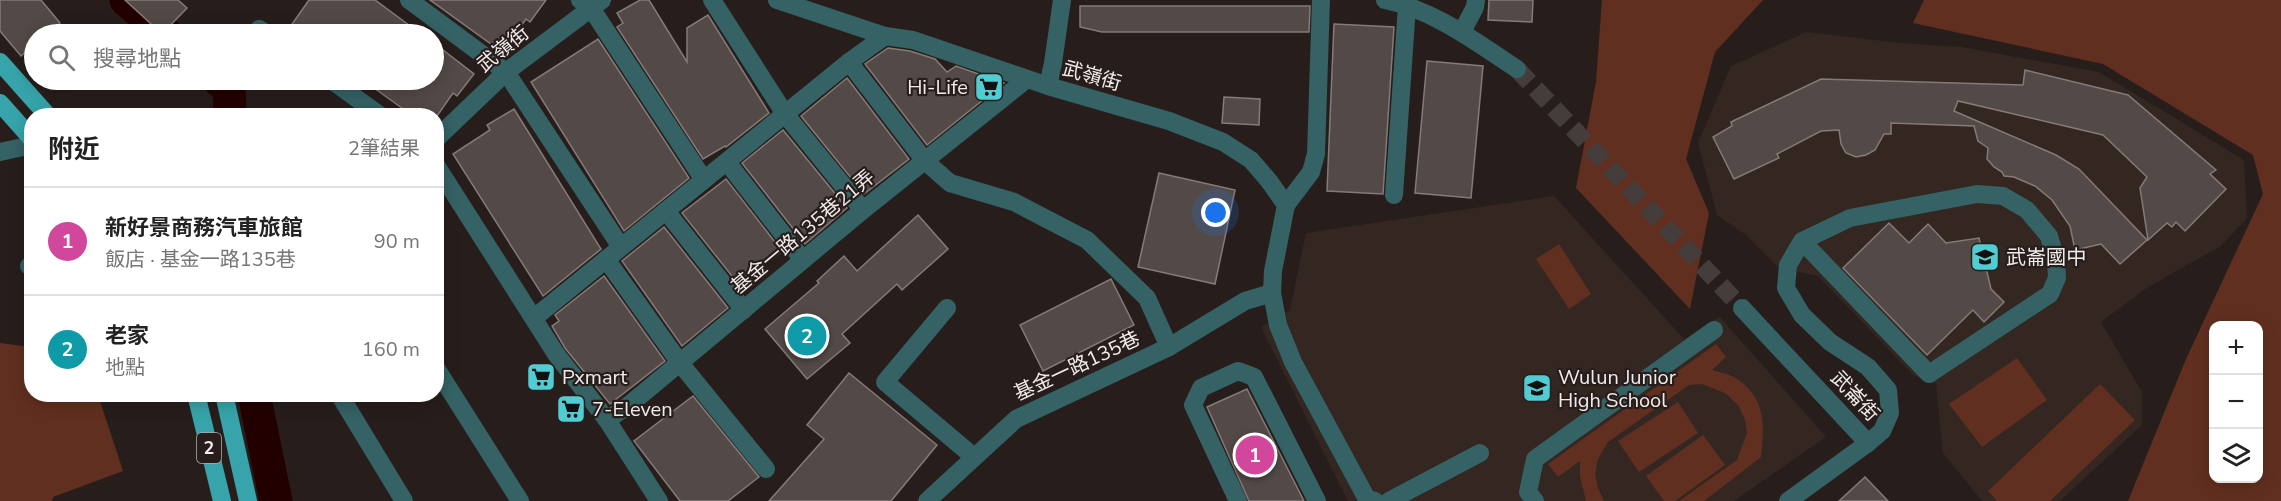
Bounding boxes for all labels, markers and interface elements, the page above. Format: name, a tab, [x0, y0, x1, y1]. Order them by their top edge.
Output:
street label: 武嶺街	[471, 20, 535, 78]
search box	[24, 24, 444, 90]
icon: search	[45, 41, 78, 74]
text: 搜尋地點	[93, 44, 181, 74]
street label: 武嶺街	[1059, 55, 1125, 97]
supermarket icon: Hi-Life	[973, 71, 1005, 103]
place label: Hi-Life	[907, 74, 968, 101]
text: 附近	[48, 132, 100, 167]
text: 2筆結果	[348, 135, 420, 162]
street label: 基金一路135巷21弄	[725, 164, 881, 300]
your location	[1201, 198, 1230, 227]
text: 新好景商務汽車旅館	[105, 213, 303, 243]
text: 1	[62, 228, 74, 255]
text: 90 m	[374, 228, 420, 255]
school or university icon: 武崙國中	[1969, 241, 2001, 273]
place label: 武崙國中	[2006, 244, 2086, 271]
text: 飯店 · 基金一路135巷	[105, 246, 296, 273]
pin: 2	[788, 314, 826, 358]
text: 老家	[105, 321, 149, 351]
map controls	[2209, 321, 2263, 483]
button: +	[2209, 321, 2263, 375]
street label: 基金一路135巷	[1010, 325, 1144, 407]
text: 2	[62, 336, 74, 363]
text: 160 m	[362, 336, 420, 363]
text: 地點	[105, 354, 145, 381]
supermarket icon: Pxmart	[525, 361, 557, 393]
place label: Pxmart	[562, 364, 628, 391]
place label: Wulun Junior High School	[1558, 364, 1676, 414]
street label: 武崙街	[1825, 365, 1885, 427]
school or university icon: Wulun Junior High School	[1521, 372, 1553, 404]
button: −	[2209, 375, 2263, 429]
supermarket icon: 7-Eleven	[555, 393, 587, 425]
place label: 7-Eleven	[592, 396, 673, 423]
button: layers	[2209, 429, 2263, 483]
pin: 1	[1236, 432, 1274, 478]
road number: 2	[197, 433, 221, 463]

